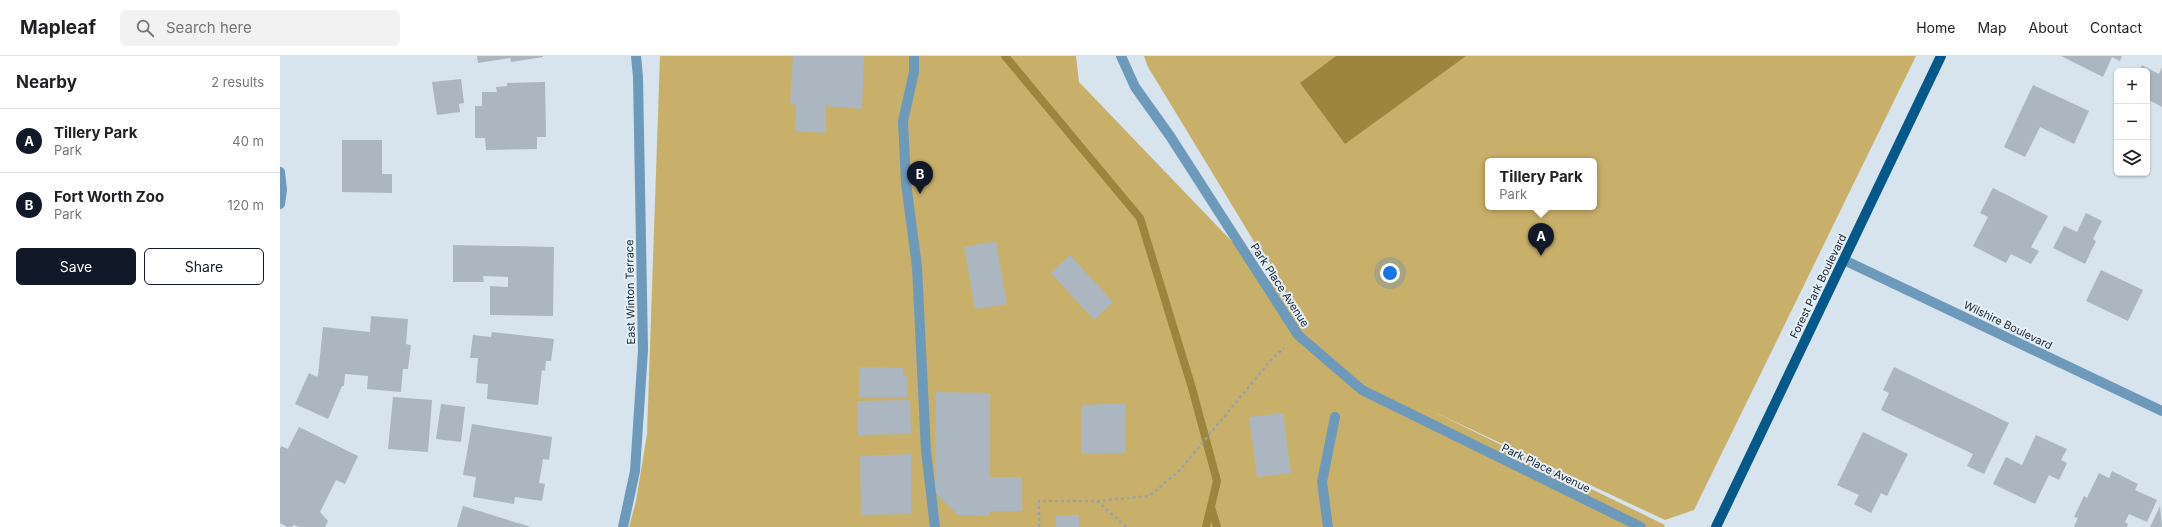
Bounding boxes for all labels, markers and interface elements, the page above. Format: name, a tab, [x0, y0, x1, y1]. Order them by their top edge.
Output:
search box	[120, 10, 400, 46]
text: Mapleaf	[20, 16, 96, 39]
icon: search	[134, 17, 156, 39]
text: Search here	[166, 18, 252, 37]
text: Home	[1916, 19, 1955, 36]
text: Map	[1977, 19, 2007, 36]
text: About	[2029, 19, 2068, 36]
text: Contact	[2090, 19, 2142, 36]
map controls	[2114, 68, 2150, 176]
button: +	[2114, 68, 2150, 104]
text: Nearby	[16, 72, 77, 92]
text: 2 results	[211, 74, 264, 90]
button: −	[2114, 104, 2150, 140]
text: Tillery Park	[54, 123, 137, 142]
text: A	[24, 133, 34, 149]
text: 40 m	[232, 133, 264, 149]
button: layers	[2114, 140, 2150, 176]
text: Park	[54, 142, 82, 158]
popup	[1485, 158, 1597, 210]
pin: B	[907, 161, 933, 194]
text: Tillery Park	[1499, 167, 1583, 186]
text: Park	[1499, 186, 1527, 202]
text: Fort Worth Zoo	[54, 187, 164, 206]
text: B	[25, 197, 33, 213]
text: 120 m	[228, 197, 264, 213]
text: Park	[54, 206, 82, 222]
pin: A	[1528, 223, 1554, 256]
street label: Forest Park Boulevard	[1787, 232, 1849, 340]
street label: East Winton Terrace	[622, 239, 638, 345]
street label: Park Place Avenue	[1248, 241, 1312, 329]
button: Save	[16, 248, 136, 285]
button: Share	[144, 248, 264, 285]
your location	[1380, 263, 1400, 283]
street label: Wilshire Boulevard	[1961, 297, 2055, 353]
street label: Park Place Avenue	[1499, 440, 1593, 496]

